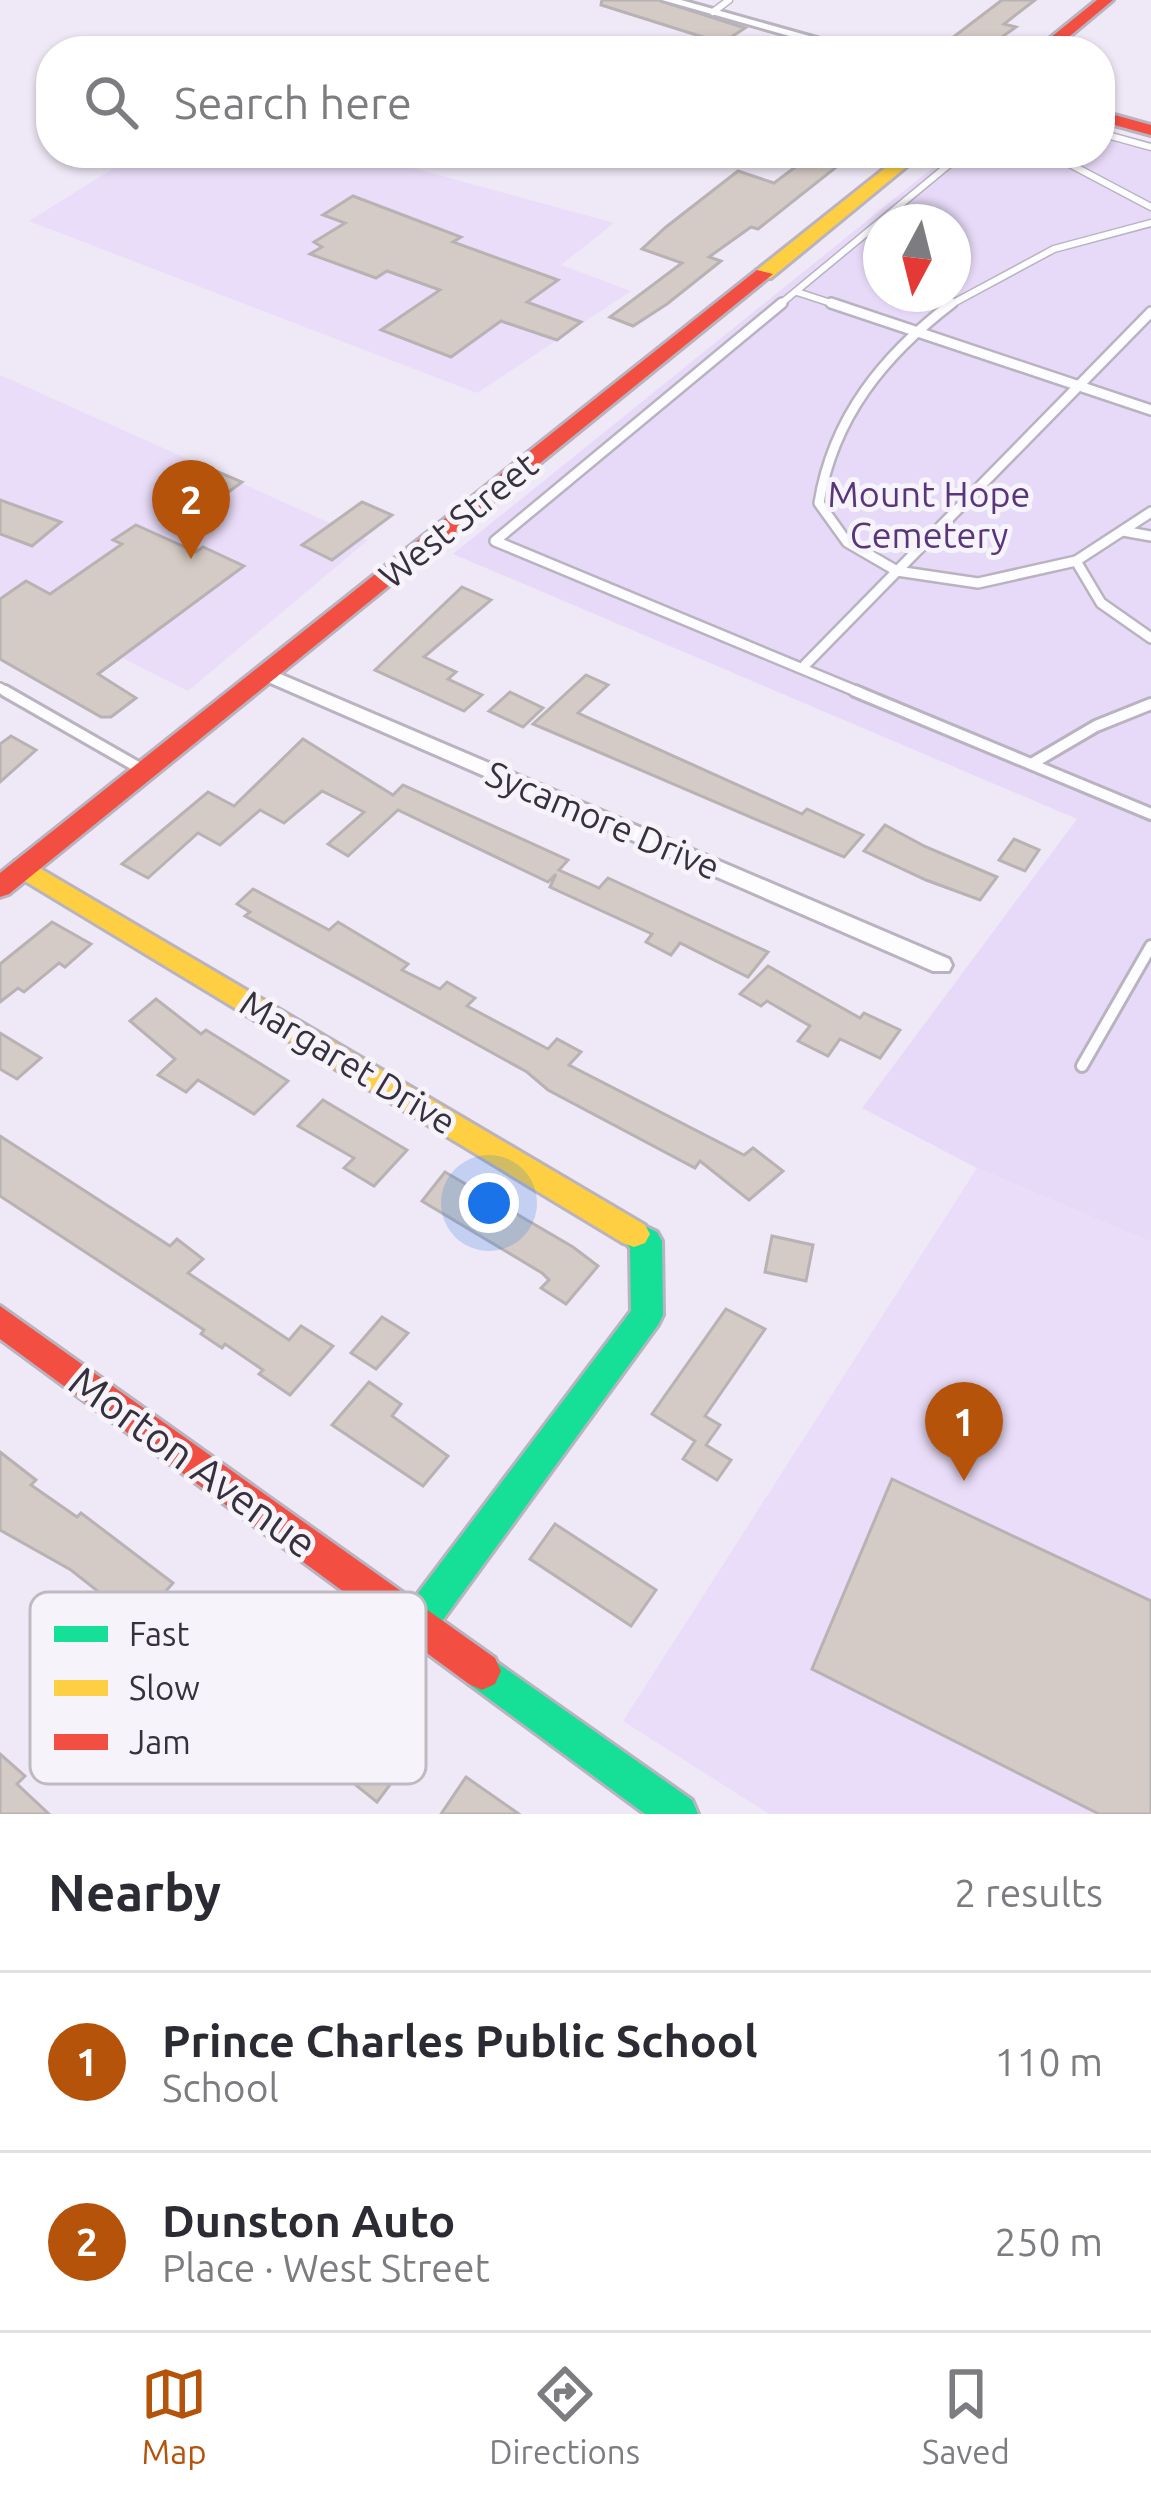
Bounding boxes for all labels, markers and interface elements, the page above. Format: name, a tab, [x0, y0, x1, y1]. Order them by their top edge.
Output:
search box	[36, 36, 1115, 168]
icon: search	[78, 69, 144, 135]
text: Search here	[174, 77, 412, 128]
north arrow	[863, 204, 971, 312]
street label: West Street	[371, 444, 545, 596]
pin: 2	[152, 460, 230, 559]
park label: Mount Hope Cemetery	[828, 473, 1030, 555]
street label: Sycamore Drive	[480, 752, 726, 887]
street label: Margaret Drive	[233, 981, 463, 1142]
your location	[459, 1173, 519, 1233]
street label: Morton Avenue	[61, 1356, 326, 1567]
pin: 1	[925, 1382, 1003, 1481]
legend	[30, 1592, 426, 1784]
text: Fast	[129, 1615, 189, 1652]
text: Slow	[129, 1669, 200, 1706]
text: Jam	[129, 1723, 191, 1760]
text: Nearby	[48, 1863, 221, 1921]
text: 2 results	[954, 1871, 1103, 1914]
text: Prince Charles Public School	[162, 2015, 758, 2066]
text: 1	[76, 2040, 98, 2083]
text: 110 m	[994, 2040, 1103, 2083]
text: School	[162, 2066, 279, 2109]
text: Dunston Auto	[162, 2195, 455, 2246]
text: 2	[76, 2220, 98, 2263]
text: 250 m	[994, 2220, 1103, 2263]
text: Place · West Street	[162, 2246, 490, 2289]
tab: Map	[141, 2361, 207, 2470]
tab: Directions	[489, 2361, 640, 2470]
tab: Saved	[922, 2361, 1010, 2470]

